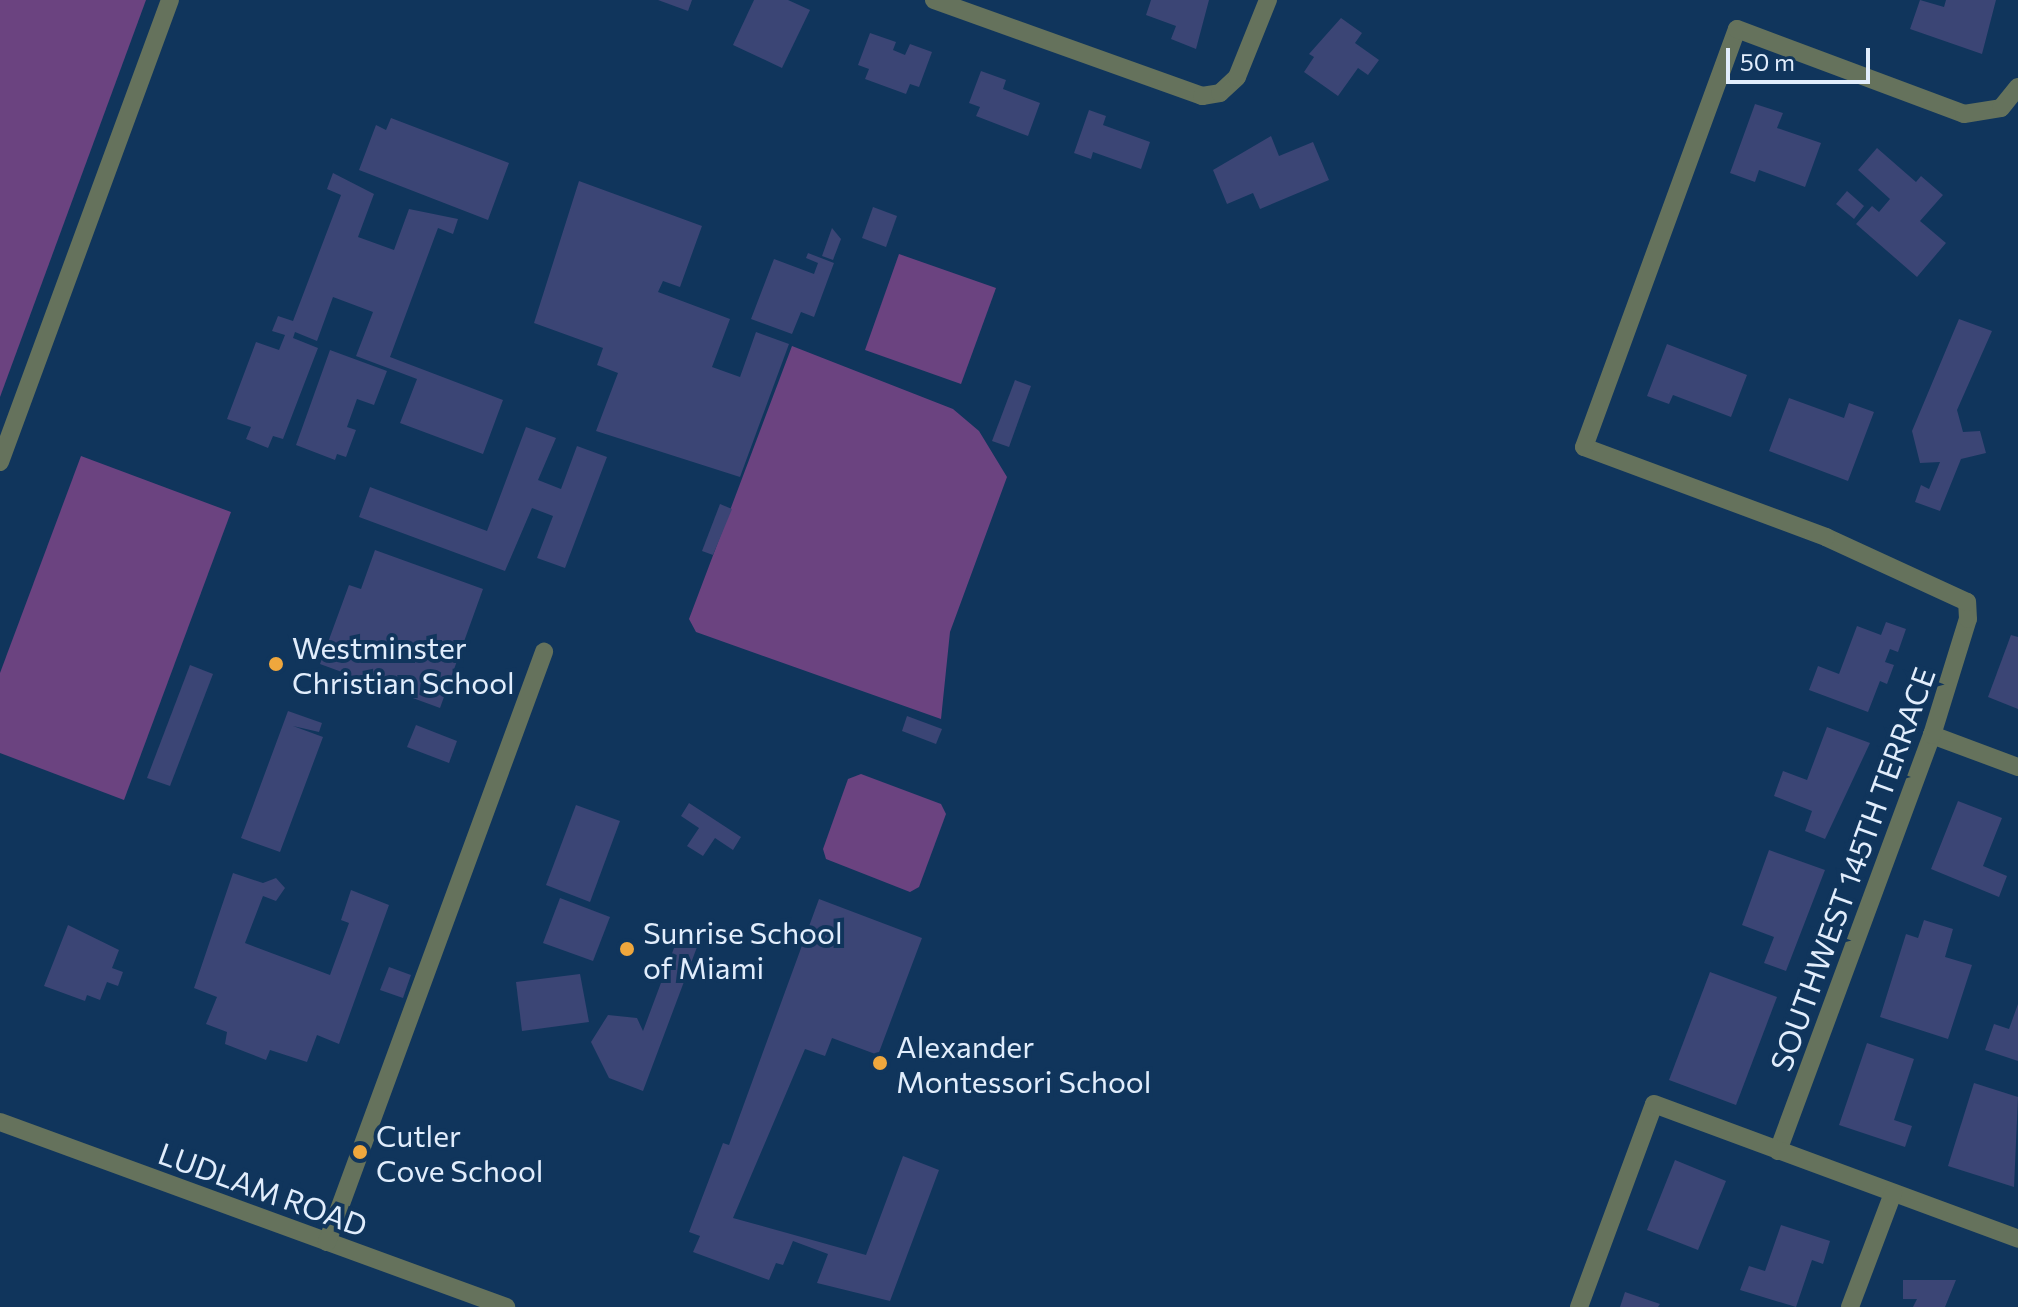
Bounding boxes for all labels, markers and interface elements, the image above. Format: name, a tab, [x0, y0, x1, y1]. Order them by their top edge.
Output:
scale bar	[1730, 32, 1874, 82]
text: 50 m	[1740, 47, 1795, 76]
place label: Westminster Christian School	[292, 629, 515, 700]
marker: Westminster Christian School	[267, 655, 285, 673]
street label: SOUTHWEST 145TH TERRACE	[1762, 662, 1942, 1076]
place label: Sunrise School of Miami	[643, 914, 843, 984]
marker: Sunrise School of Miami	[618, 940, 636, 958]
place label: Alexander Montessori School	[896, 1028, 1151, 1098]
marker: Alexander Montessori School	[871, 1054, 889, 1072]
place label: Cutler Cove School	[376, 1117, 543, 1188]
street label: LUDLAM ROAD	[154, 1135, 372, 1243]
marker: Cutler Cove School	[351, 1143, 369, 1161]

